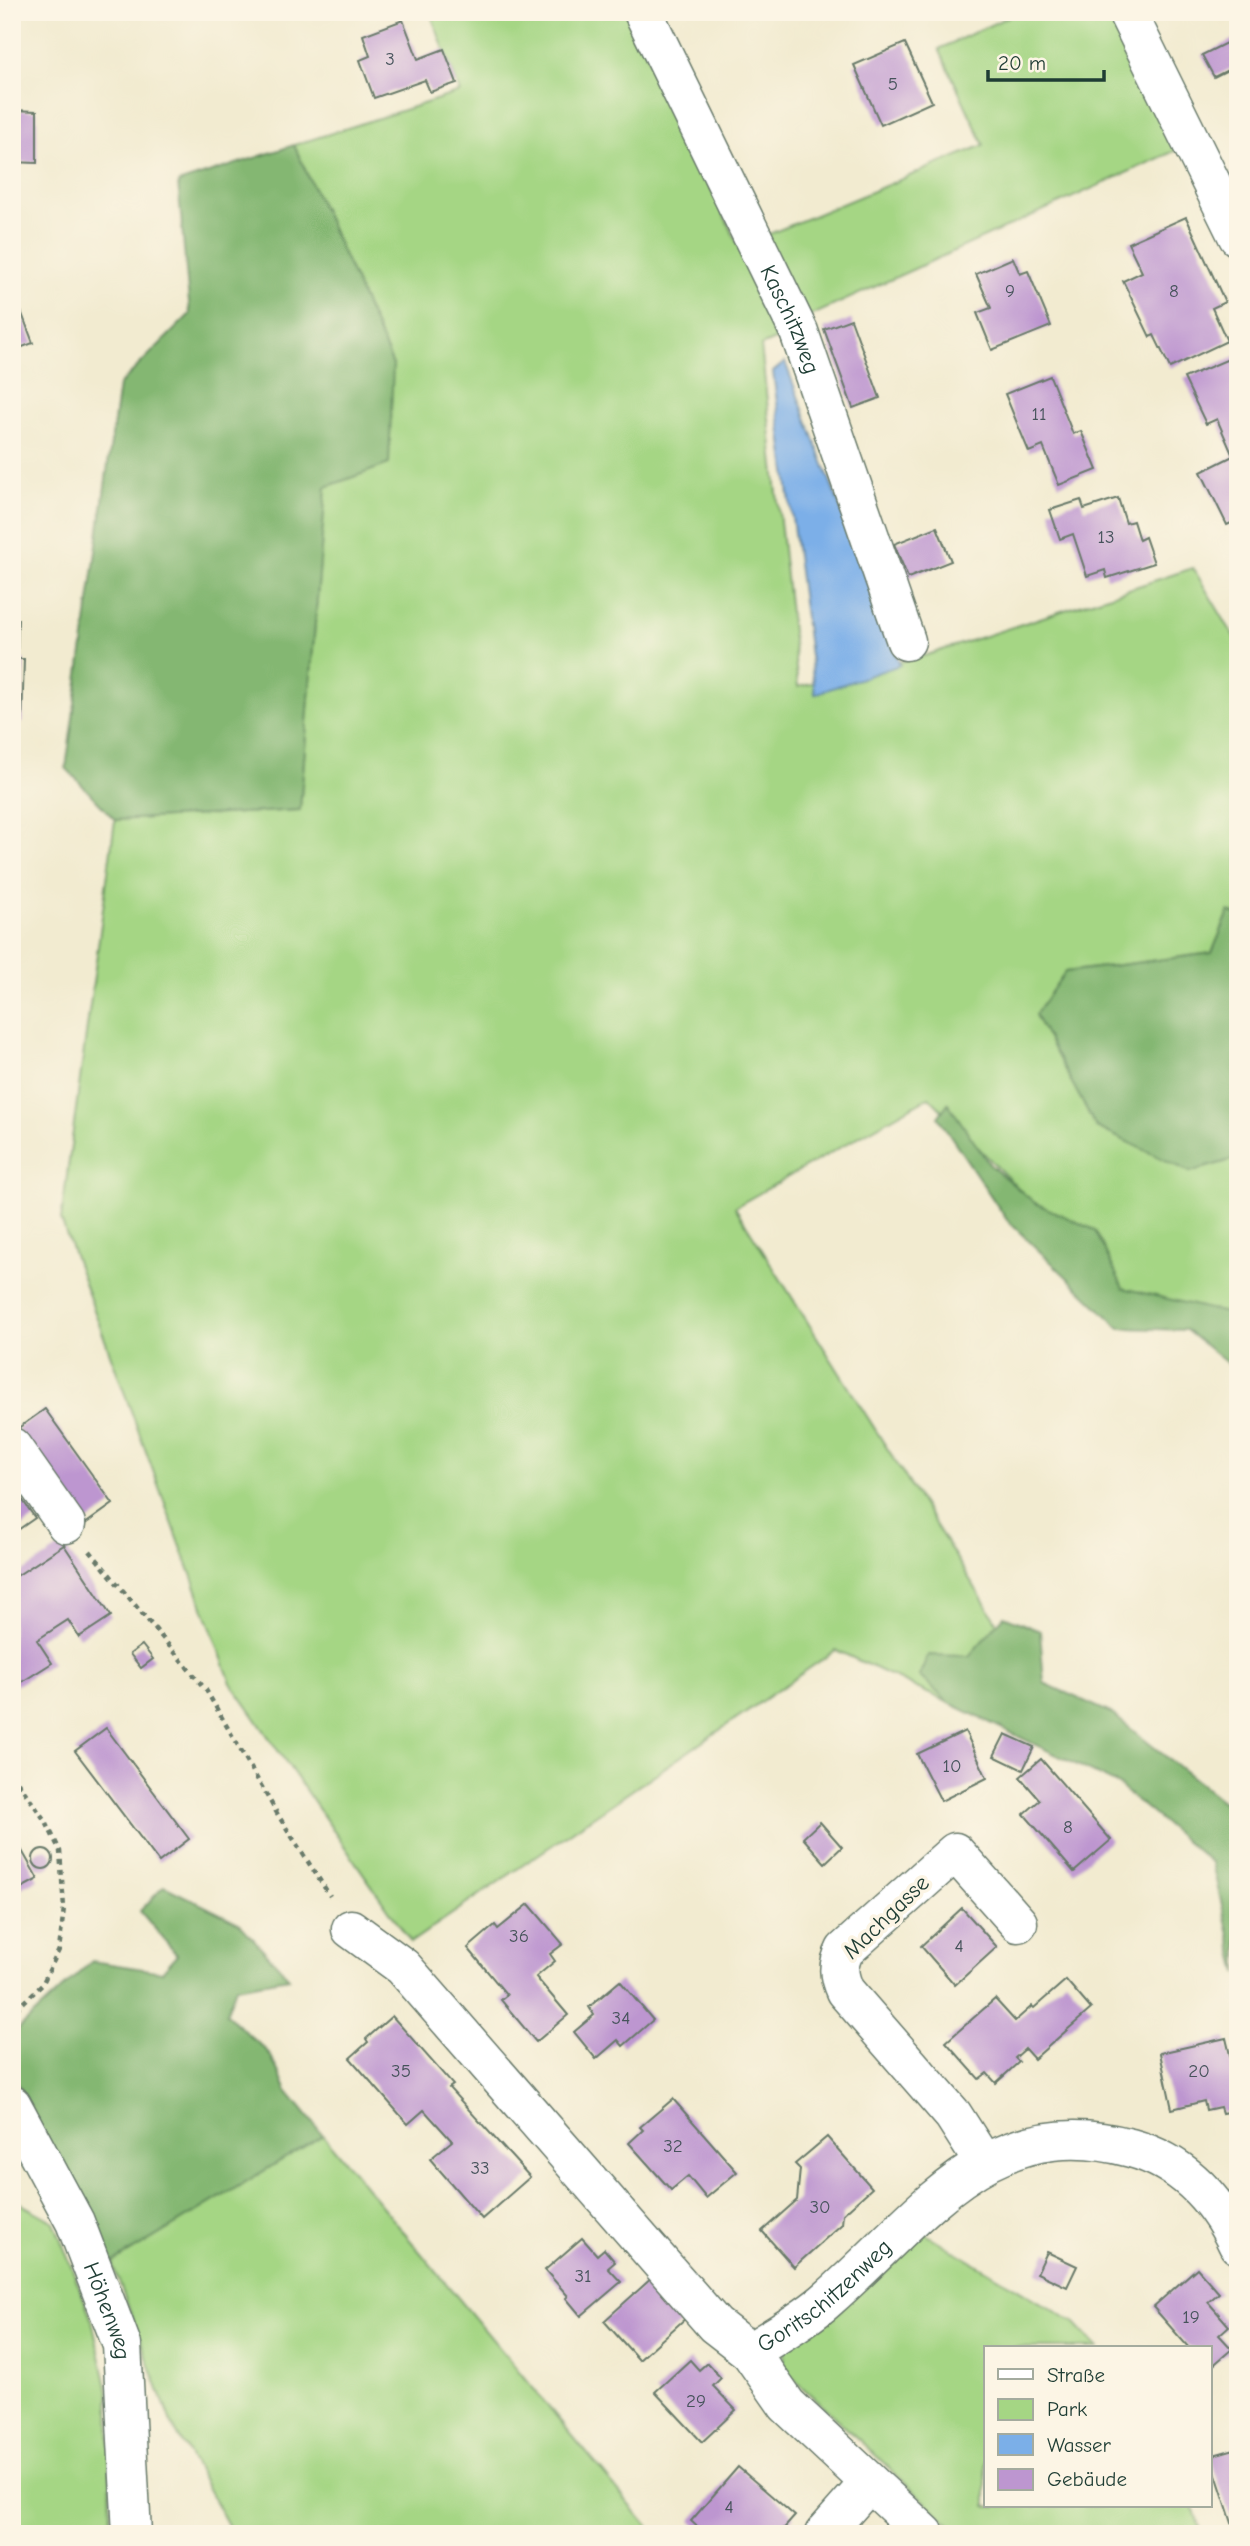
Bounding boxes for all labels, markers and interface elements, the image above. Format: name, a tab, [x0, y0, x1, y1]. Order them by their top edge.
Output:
scale bar	[988, 38, 1103, 82]
house number: 3	[385, 48, 395, 70]
text: 20 m	[998, 51, 1046, 75]
house number: 5	[888, 73, 898, 95]
street label: Kaschitzweg	[755, 260, 826, 377]
house number: 9	[1005, 280, 1015, 302]
house number: 8	[1169, 280, 1179, 302]
house number: 11	[1031, 403, 1047, 425]
house number: 13	[1097, 526, 1115, 548]
house number: 10	[942, 1755, 962, 1777]
house number: 8	[1063, 1816, 1073, 1838]
street label: Machgasse	[837, 1869, 935, 1965]
house number: 36	[509, 1925, 529, 1947]
house number: 4	[954, 1935, 964, 1957]
house number: 34	[612, 2007, 630, 2029]
house number: 35	[391, 2060, 411, 2082]
house number: 20	[1188, 2060, 1210, 2082]
house number: 32	[663, 2135, 683, 2157]
house number: 33	[470, 2157, 490, 2179]
house number: 30	[809, 2196, 831, 2218]
street label: Goritschitzenweg	[752, 2233, 897, 2358]
street label: Höhenweg	[78, 2258, 136, 2360]
house number: 31	[574, 2265, 592, 2287]
house number: 19	[1182, 2306, 1200, 2328]
legend	[984, 2346, 1212, 2508]
text: Straße	[1047, 2363, 1105, 2387]
house number: 29	[686, 2390, 706, 2412]
text: Park	[1047, 2397, 1087, 2421]
text: Wasser	[1047, 2433, 1112, 2457]
text: Gebäude	[1047, 2467, 1127, 2491]
house number: 4	[724, 2496, 734, 2518]

